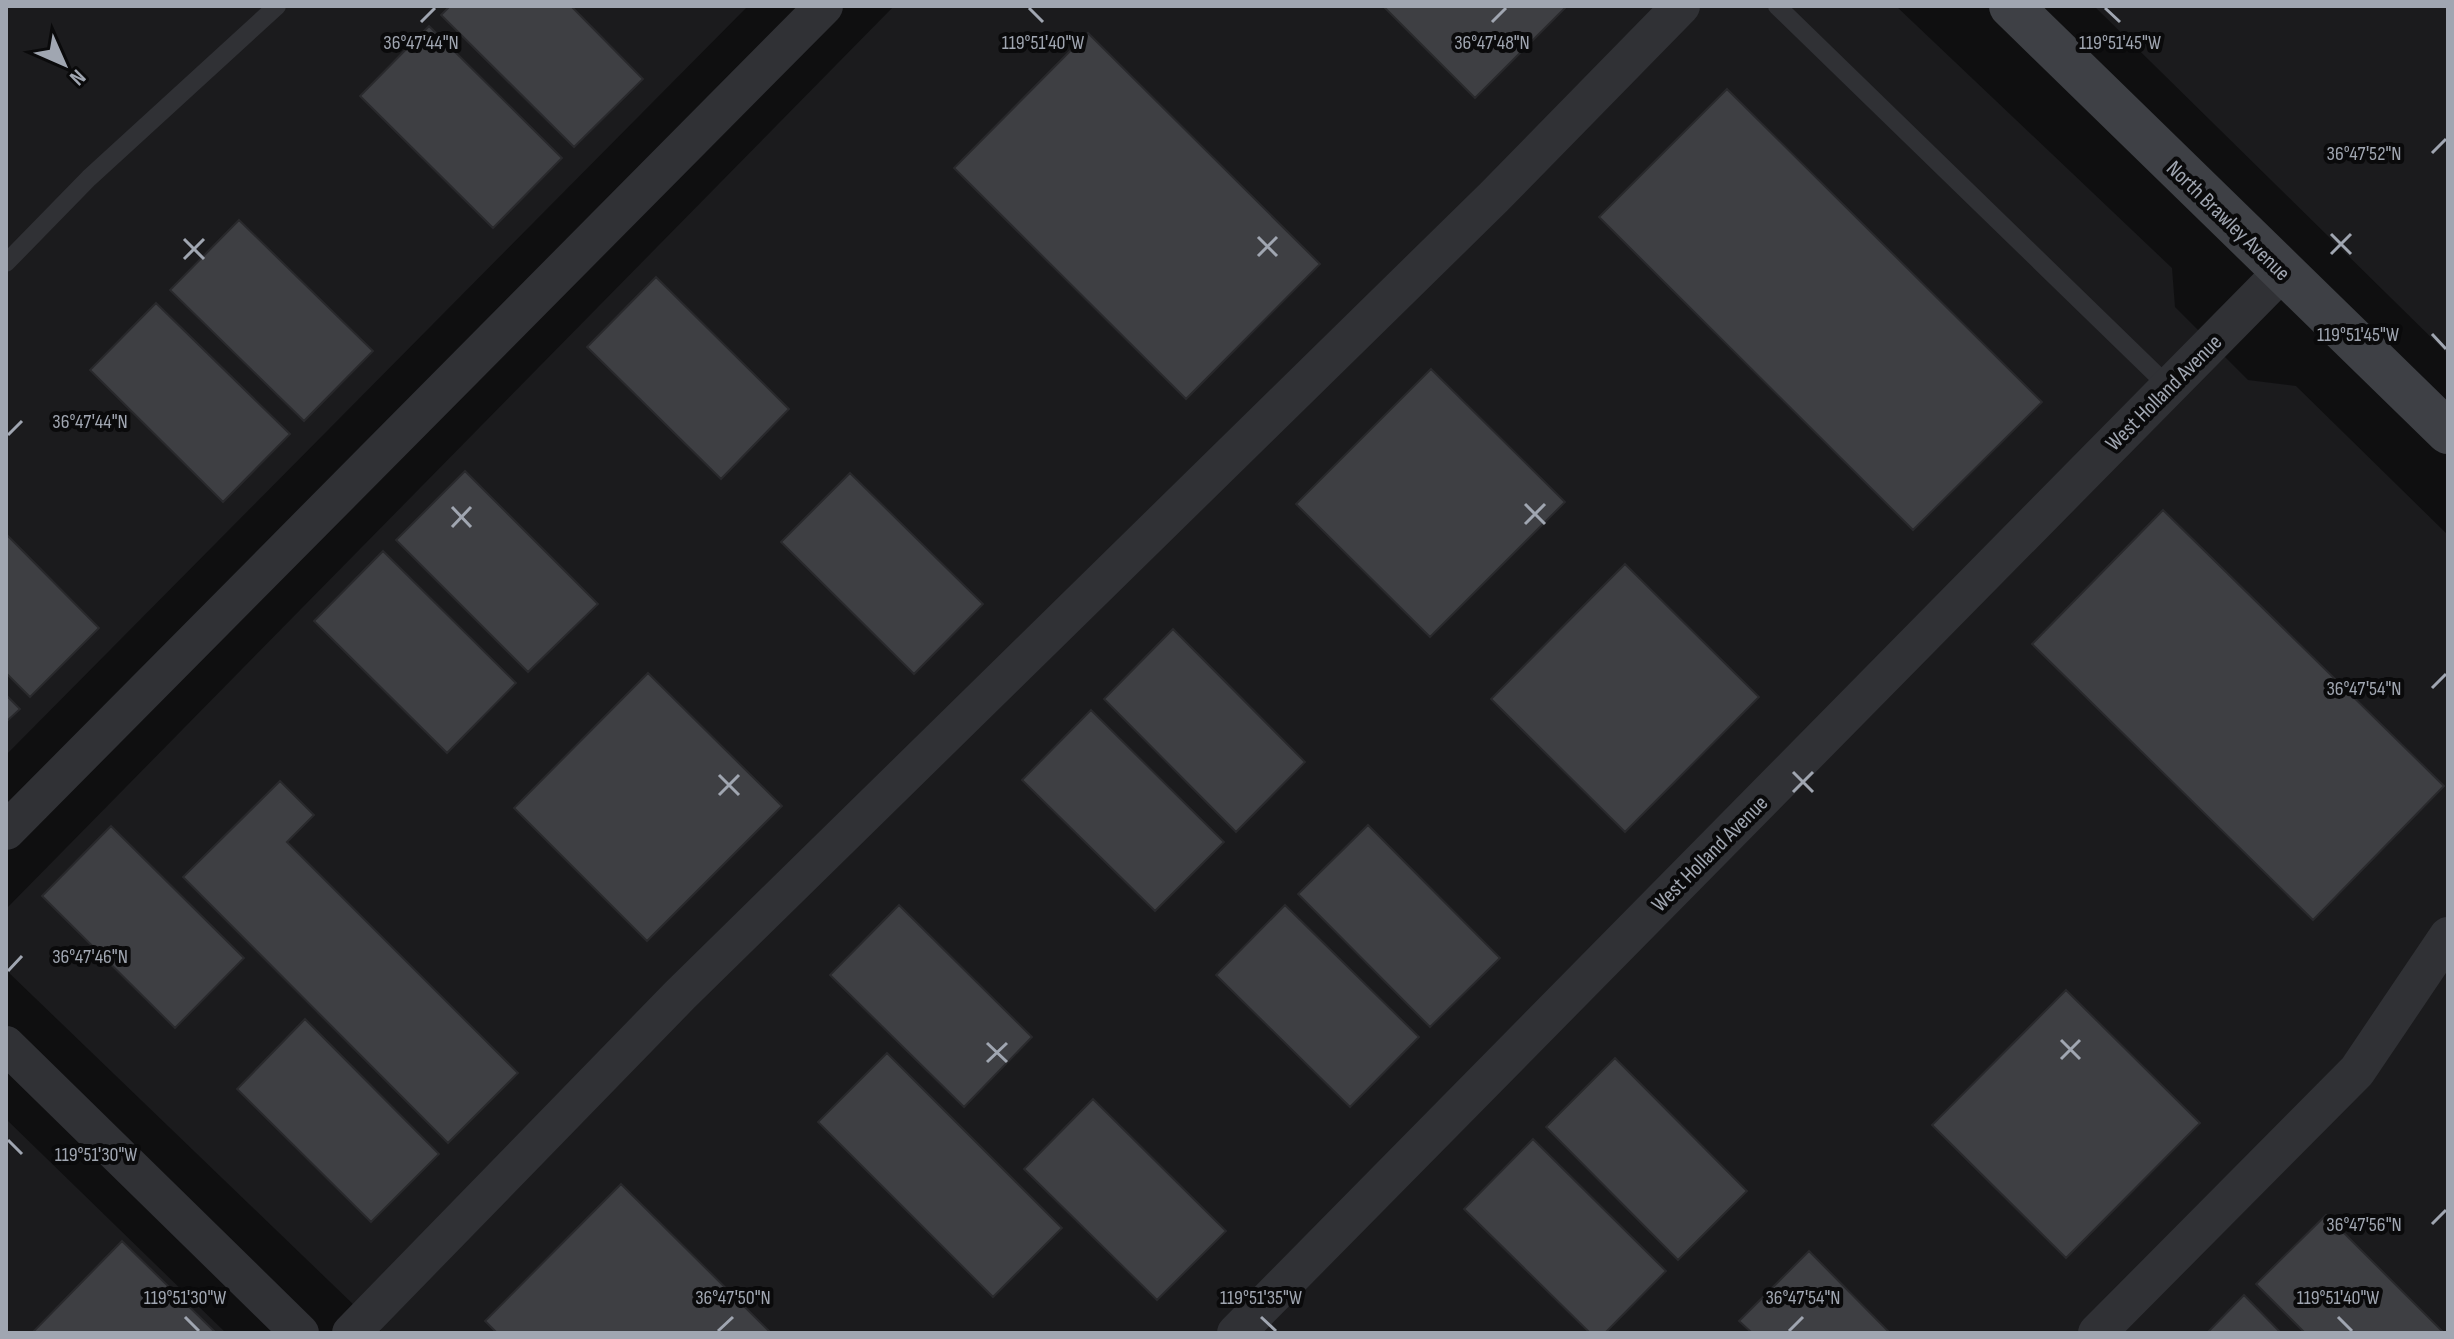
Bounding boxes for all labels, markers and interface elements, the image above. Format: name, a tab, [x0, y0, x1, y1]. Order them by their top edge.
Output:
north arrow	[24, 24, 104, 104]
text: 36°47'44"N	[383, 31, 459, 55]
text: 119°51'40"W	[1002, 31, 1084, 55]
text: 36°47'48"N	[1454, 31, 1530, 55]
text: 119°51'45"W	[2079, 31, 2161, 55]
text: N	[63, 63, 91, 91]
text: 36°47'52"N	[2327, 142, 2401, 166]
street label: North Brawley Avenue	[2160, 155, 2295, 287]
text: 119°51'45"W	[2317, 323, 2399, 347]
street label: West Holland Avenue	[2100, 329, 2228, 457]
text: 36°47'44"N	[52, 410, 128, 434]
text: 36°47'54"N	[2326, 677, 2402, 701]
street label: West Holland Avenue	[1646, 790, 1774, 918]
text: 36°47'46"N	[52, 945, 128, 969]
text: 119°51'30"W	[55, 1143, 137, 1167]
text: 36°47'56"N	[2326, 1213, 2402, 1237]
text: 119°51'30"W	[144, 1286, 226, 1310]
text: 36°47'50"N	[695, 1286, 771, 1310]
text: 119°51'35"W	[1220, 1286, 1302, 1310]
text: 36°47'54"N	[1765, 1286, 1841, 1310]
text: 119°51'40"W	[2297, 1286, 2379, 1310]

